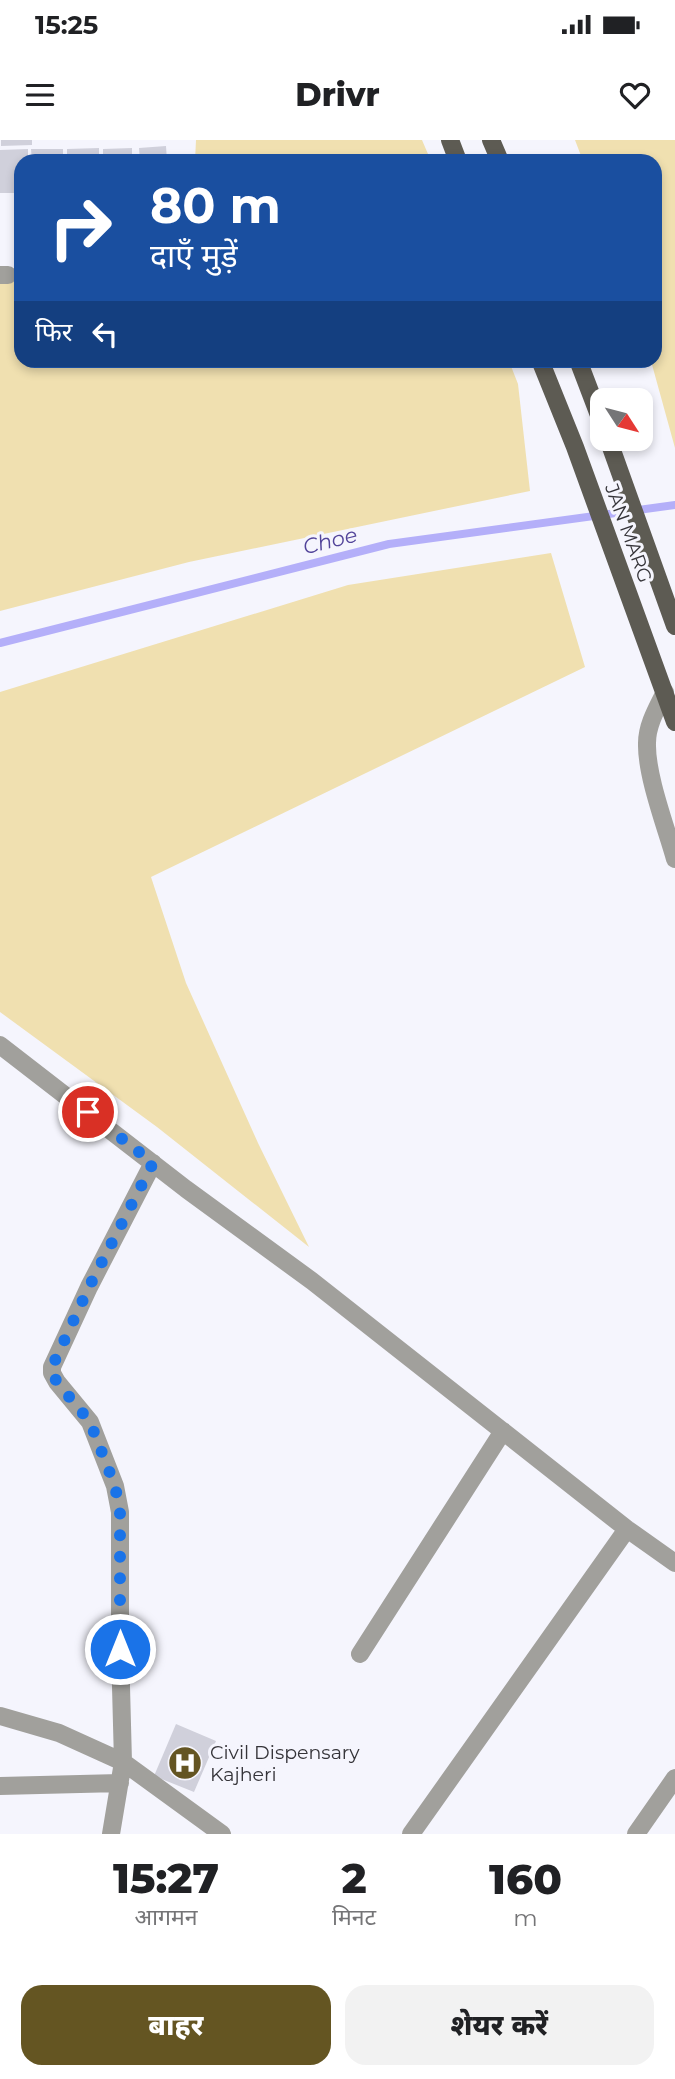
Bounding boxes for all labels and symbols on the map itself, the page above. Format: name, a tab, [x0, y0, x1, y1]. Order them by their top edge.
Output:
north arrow	[590, 388, 653, 452]
street label: JAN MARG	[600, 480, 657, 586]
water label: Choe	[300, 522, 360, 559]
pin	[58, 1082, 118, 1142]
position arrow	[83, 1612, 157, 1686]
place label: Civil Dispensary Kajheri	[210, 1741, 360, 1786]
hospital icon: Civil Dispensary Kajheri	[166, 1744, 204, 1782]

